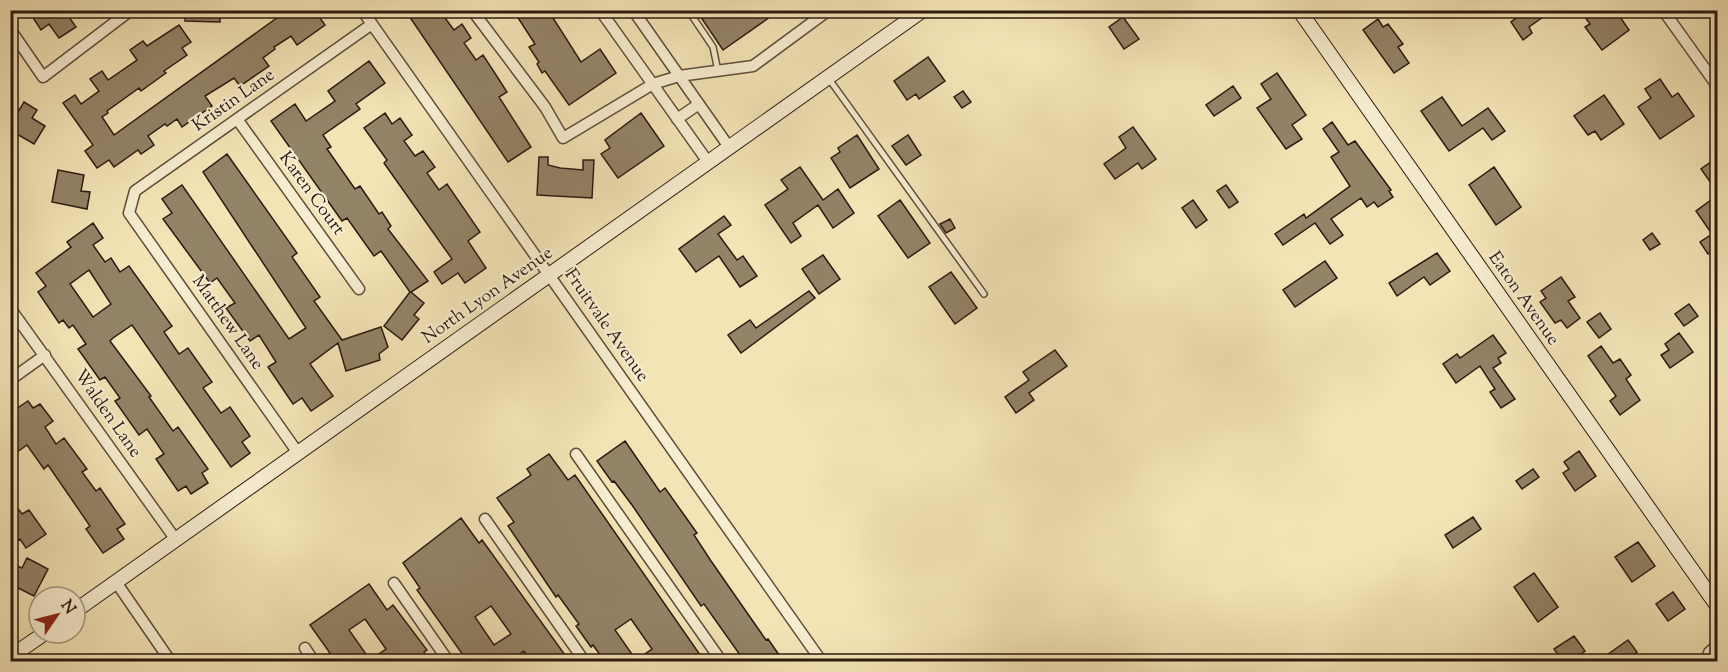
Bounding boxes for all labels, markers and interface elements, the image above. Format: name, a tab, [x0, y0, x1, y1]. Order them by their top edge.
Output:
street label: Kristin Lane	[187, 63, 281, 139]
street label: Karen Court	[272, 147, 350, 241]
street label: North Lyon Avenue	[417, 241, 559, 351]
street label: Eaton Avenue	[1481, 247, 1565, 351]
street label: Fruitvale Avenue	[557, 264, 655, 388]
street label: Matthew Lane	[185, 270, 269, 376]
street label: Walden Lane	[67, 364, 147, 464]
north arrow	[27, 585, 87, 645]
text: N	[54, 596, 80, 620]

